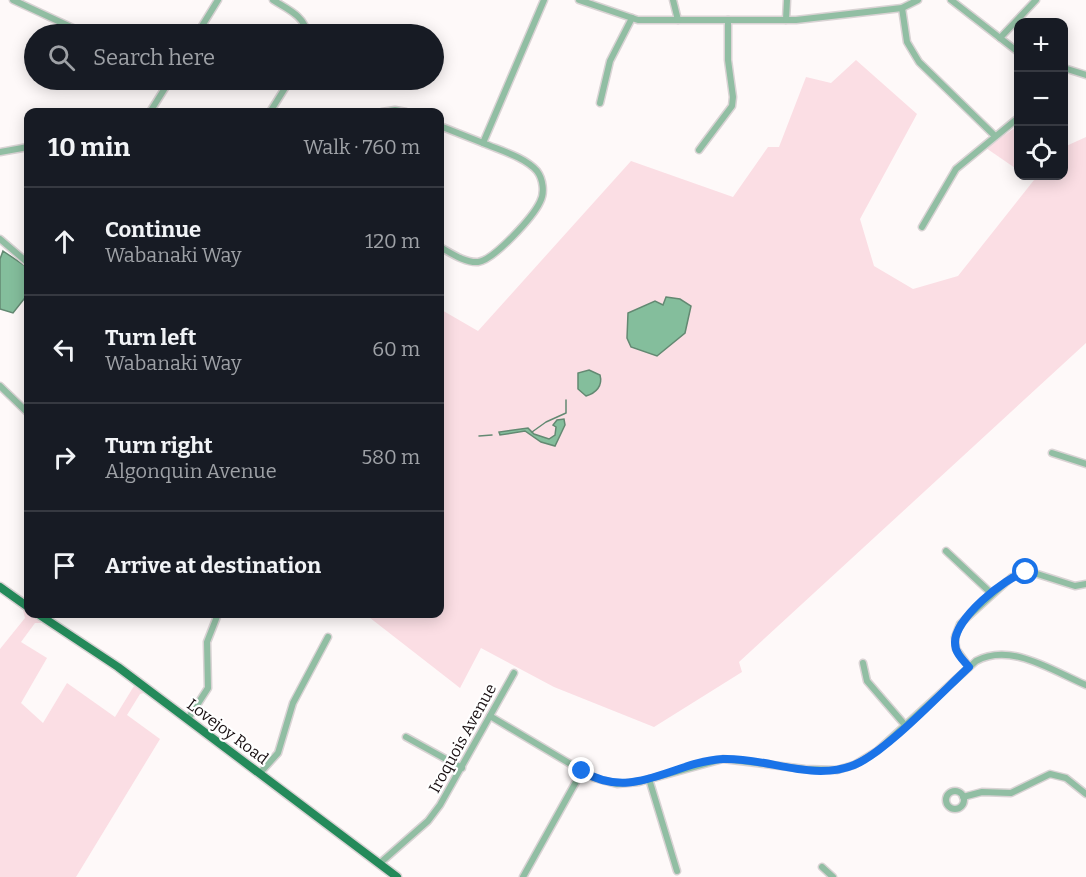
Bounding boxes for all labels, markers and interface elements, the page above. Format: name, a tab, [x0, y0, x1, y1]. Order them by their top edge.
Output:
map controls	[1014, 18, 1068, 180]
button: +	[1014, 18, 1068, 72]
search box	[24, 24, 444, 90]
icon: search	[45, 41, 78, 74]
text: Search here	[93, 44, 215, 71]
button: −	[1014, 72, 1068, 126]
button: locate	[1014, 126, 1068, 180]
text: 10 min	[48, 132, 130, 163]
text: Walk · 760 m	[304, 135, 420, 159]
text: Continue	[105, 216, 201, 243]
icon: ahead	[48, 225, 81, 258]
text: 120 m	[365, 229, 420, 253]
text: Wabanaki Way	[105, 243, 242, 267]
text: Turn left	[105, 324, 197, 351]
icon: left	[48, 333, 81, 366]
text: 60 m	[372, 337, 420, 361]
text: Wabanaki Way	[105, 351, 242, 375]
text: Turn right	[105, 432, 213, 459]
icon: right	[48, 441, 81, 474]
text: 580 m	[361, 445, 420, 469]
text: Algonquin Avenue	[105, 459, 277, 483]
icon: arrive	[48, 549, 81, 582]
text: Arrive at destination	[105, 552, 321, 579]
route start	[1012, 558, 1038, 584]
street label: Iroquois Avenue	[425, 680, 500, 796]
street label: Lovejoy Road	[183, 695, 272, 768]
route end	[568, 757, 594, 783]

